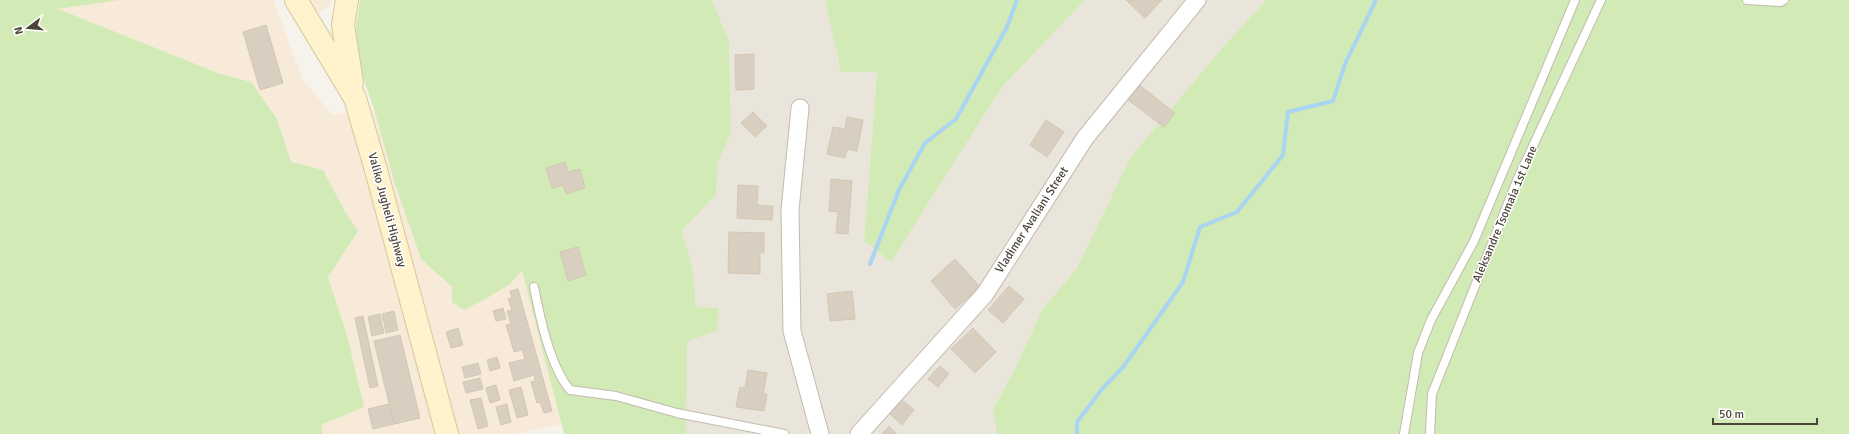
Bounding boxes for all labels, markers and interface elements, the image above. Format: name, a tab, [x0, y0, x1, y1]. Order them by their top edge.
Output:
north arrow	[8, 8, 48, 48]
text: N	[12, 25, 26, 36]
street label: Aleksandre Tsomaia 1st Lane	[1469, 143, 1541, 285]
street label: Valiko Jugheli Highway	[364, 151, 410, 269]
street label: Vladimer Avaliani Street	[992, 164, 1072, 276]
scale bar	[1713, 400, 1817, 426]
text: 50 m	[1719, 407, 1744, 422]

